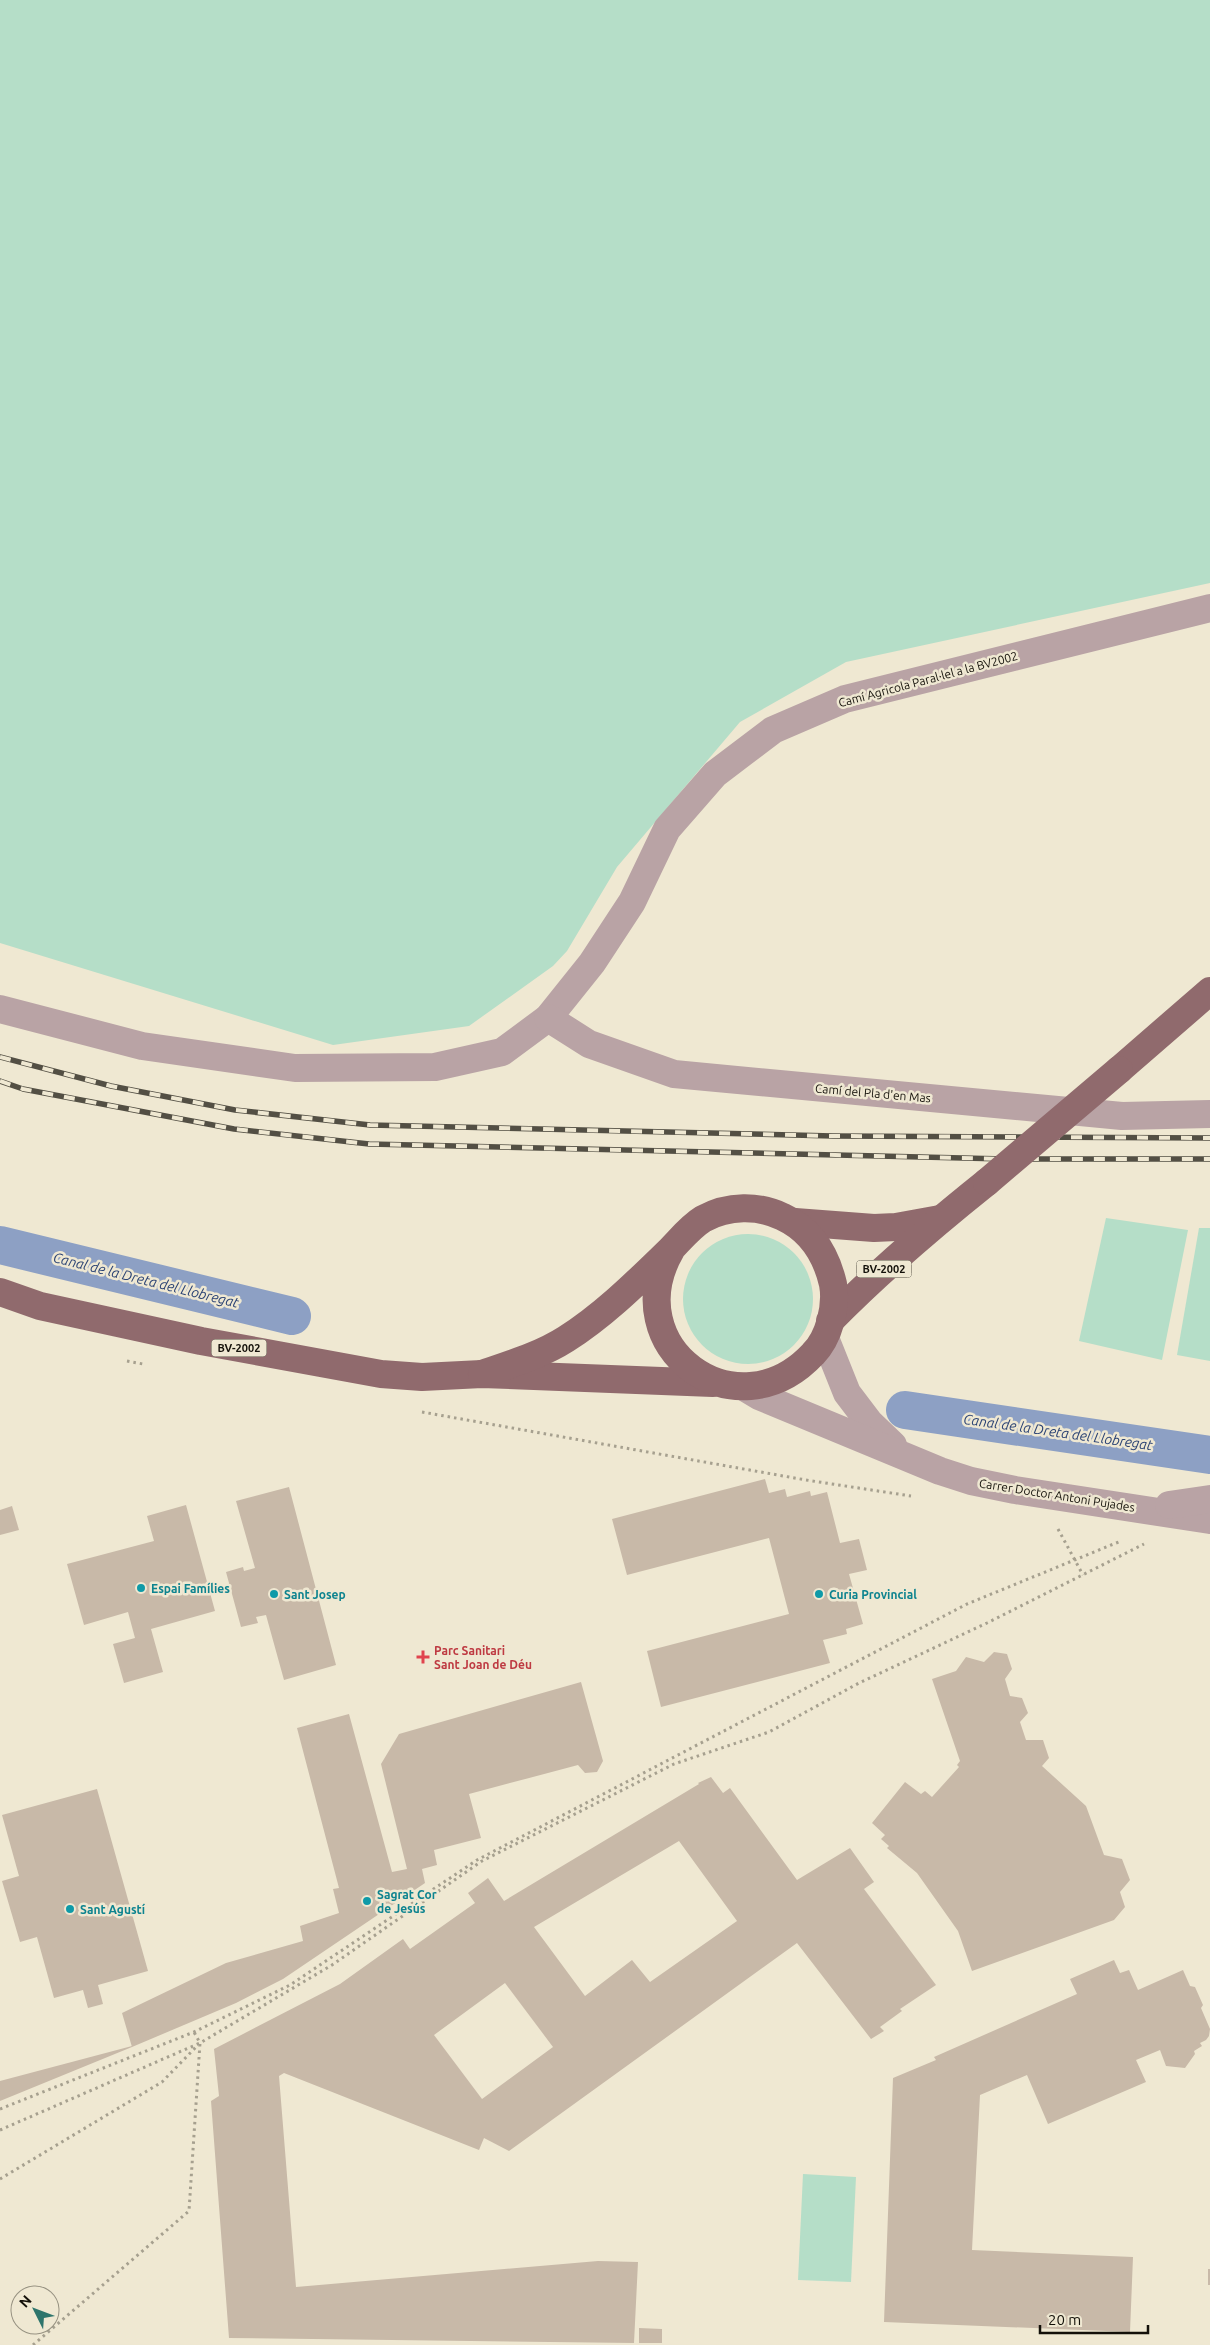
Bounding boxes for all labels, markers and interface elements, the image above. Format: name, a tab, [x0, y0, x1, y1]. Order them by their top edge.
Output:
street label: Camí Agricola Paral·lel a la BV2002	[837, 649, 1019, 709]
street label: Camí del Pla d'en Mas	[815, 1081, 931, 1105]
water label: Canal de la Dreta del Llobregat	[52, 1249, 241, 1311]
road number: BV-2002	[856, 1260, 912, 1278]
road number: BV-2002	[212, 1340, 266, 1356]
water label: Canal de la Dreta del Llobregat	[962, 1411, 1154, 1453]
street label: Carrer Doctor Antoni Pujades	[978, 1476, 1136, 1514]
marker: Espai Famílies	[135, 1582, 147, 1594]
place label: Espai Famílies	[151, 1582, 230, 1595]
marker: Sant Josep	[268, 1588, 280, 1600]
place label: Sant Josep	[284, 1588, 346, 1601]
marker: Curia Provincial	[813, 1588, 825, 1600]
place label: Curia Provincial	[829, 1588, 917, 1601]
place label: Parc Sanitari Sant Joan de Déu	[434, 1644, 532, 1671]
marker: Parc Sanitari Sant Joan de Déu	[416, 1650, 430, 1664]
place label: Sagrat Cor de Jesús	[377, 1888, 437, 1915]
marker: Sagrat Cor de Jesús	[361, 1895, 373, 1907]
marker: Sant Agustí	[64, 1903, 76, 1915]
place label: Sant Agustí	[80, 1903, 146, 1916]
north arrow	[10, 2285, 60, 2335]
text: N	[16, 2292, 35, 2311]
scale bar	[1040, 2302, 1148, 2334]
text: 20 m	[1048, 2311, 1081, 2328]

